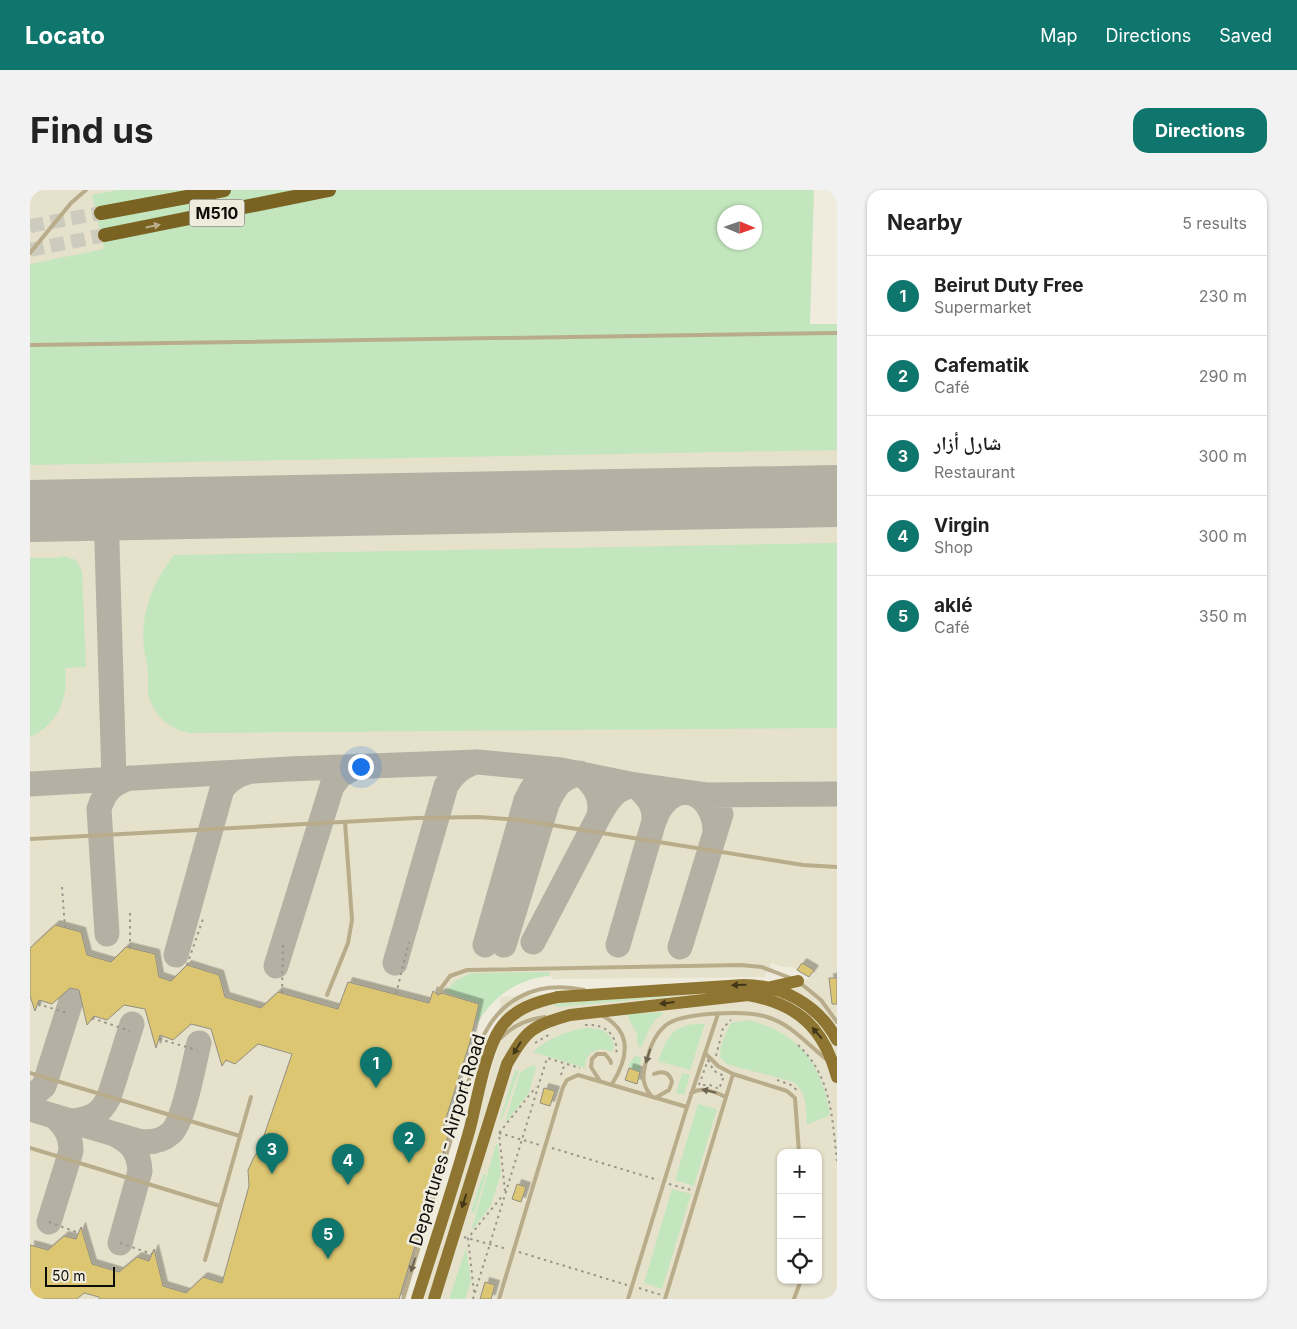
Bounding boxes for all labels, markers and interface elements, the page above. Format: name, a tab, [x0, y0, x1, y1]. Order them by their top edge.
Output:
text: Locato	[25, 21, 105, 50]
text: Map	[1040, 25, 1078, 46]
text: Directions	[1106, 25, 1191, 46]
text: Saved	[1219, 25, 1272, 46]
button: Directions	[1133, 108, 1267, 153]
text: Find us	[30, 109, 154, 151]
road number: M510	[190, 199, 244, 226]
north arrow	[717, 205, 762, 250]
text: Nearby	[887, 210, 962, 235]
text: 5 results	[1182, 213, 1247, 233]
one-way arrow	[145, 222, 160, 230]
text: Beirut Duty Free	[934, 274, 1084, 297]
text: 1	[900, 286, 906, 306]
text: 230 m	[1199, 286, 1247, 306]
text: Supermarket	[934, 297, 1031, 317]
text: Cafematik	[934, 354, 1029, 377]
text: 2	[898, 366, 908, 386]
text: 290 m	[1199, 366, 1247, 386]
text: Café	[934, 377, 969, 397]
text: شارل أزار	[934, 432, 1001, 455]
text: 3	[898, 446, 908, 466]
text: 300 m	[1198, 446, 1247, 466]
text: Restaurant	[934, 462, 1015, 482]
text: Virgin	[934, 514, 990, 537]
text: 4	[898, 526, 908, 546]
text: 300 m	[1198, 526, 1247, 546]
text: Shop	[934, 537, 973, 557]
text: aklé	[934, 594, 973, 617]
text: 5	[898, 606, 908, 626]
text: 350 m	[1199, 606, 1247, 626]
text: Café	[934, 617, 969, 637]
your location	[348, 754, 374, 780]
one-way arrow	[731, 981, 747, 989]
one-way arrow	[658, 999, 674, 1007]
one-way arrow	[811, 1027, 823, 1039]
street label: Departures - Airport Road	[405, 1032, 489, 1248]
one-way arrow	[512, 1041, 522, 1054]
pin: 1	[360, 1047, 392, 1088]
one-way arrow	[643, 1049, 651, 1064]
one-way arrow	[701, 1087, 716, 1095]
pin: 2	[393, 1122, 425, 1163]
pin: 3	[256, 1133, 288, 1174]
pin: 4	[332, 1144, 364, 1185]
map controls	[777, 1149, 822, 1284]
button: +	[777, 1149, 822, 1194]
one-way arrow	[460, 1194, 468, 1209]
button: −	[777, 1194, 822, 1239]
pin: 5	[312, 1218, 344, 1259]
button: locate	[777, 1239, 822, 1284]
one-way arrow	[409, 1258, 417, 1273]
scale bar	[45, 1264, 115, 1287]
text: 50 m	[52, 1267, 86, 1284]

